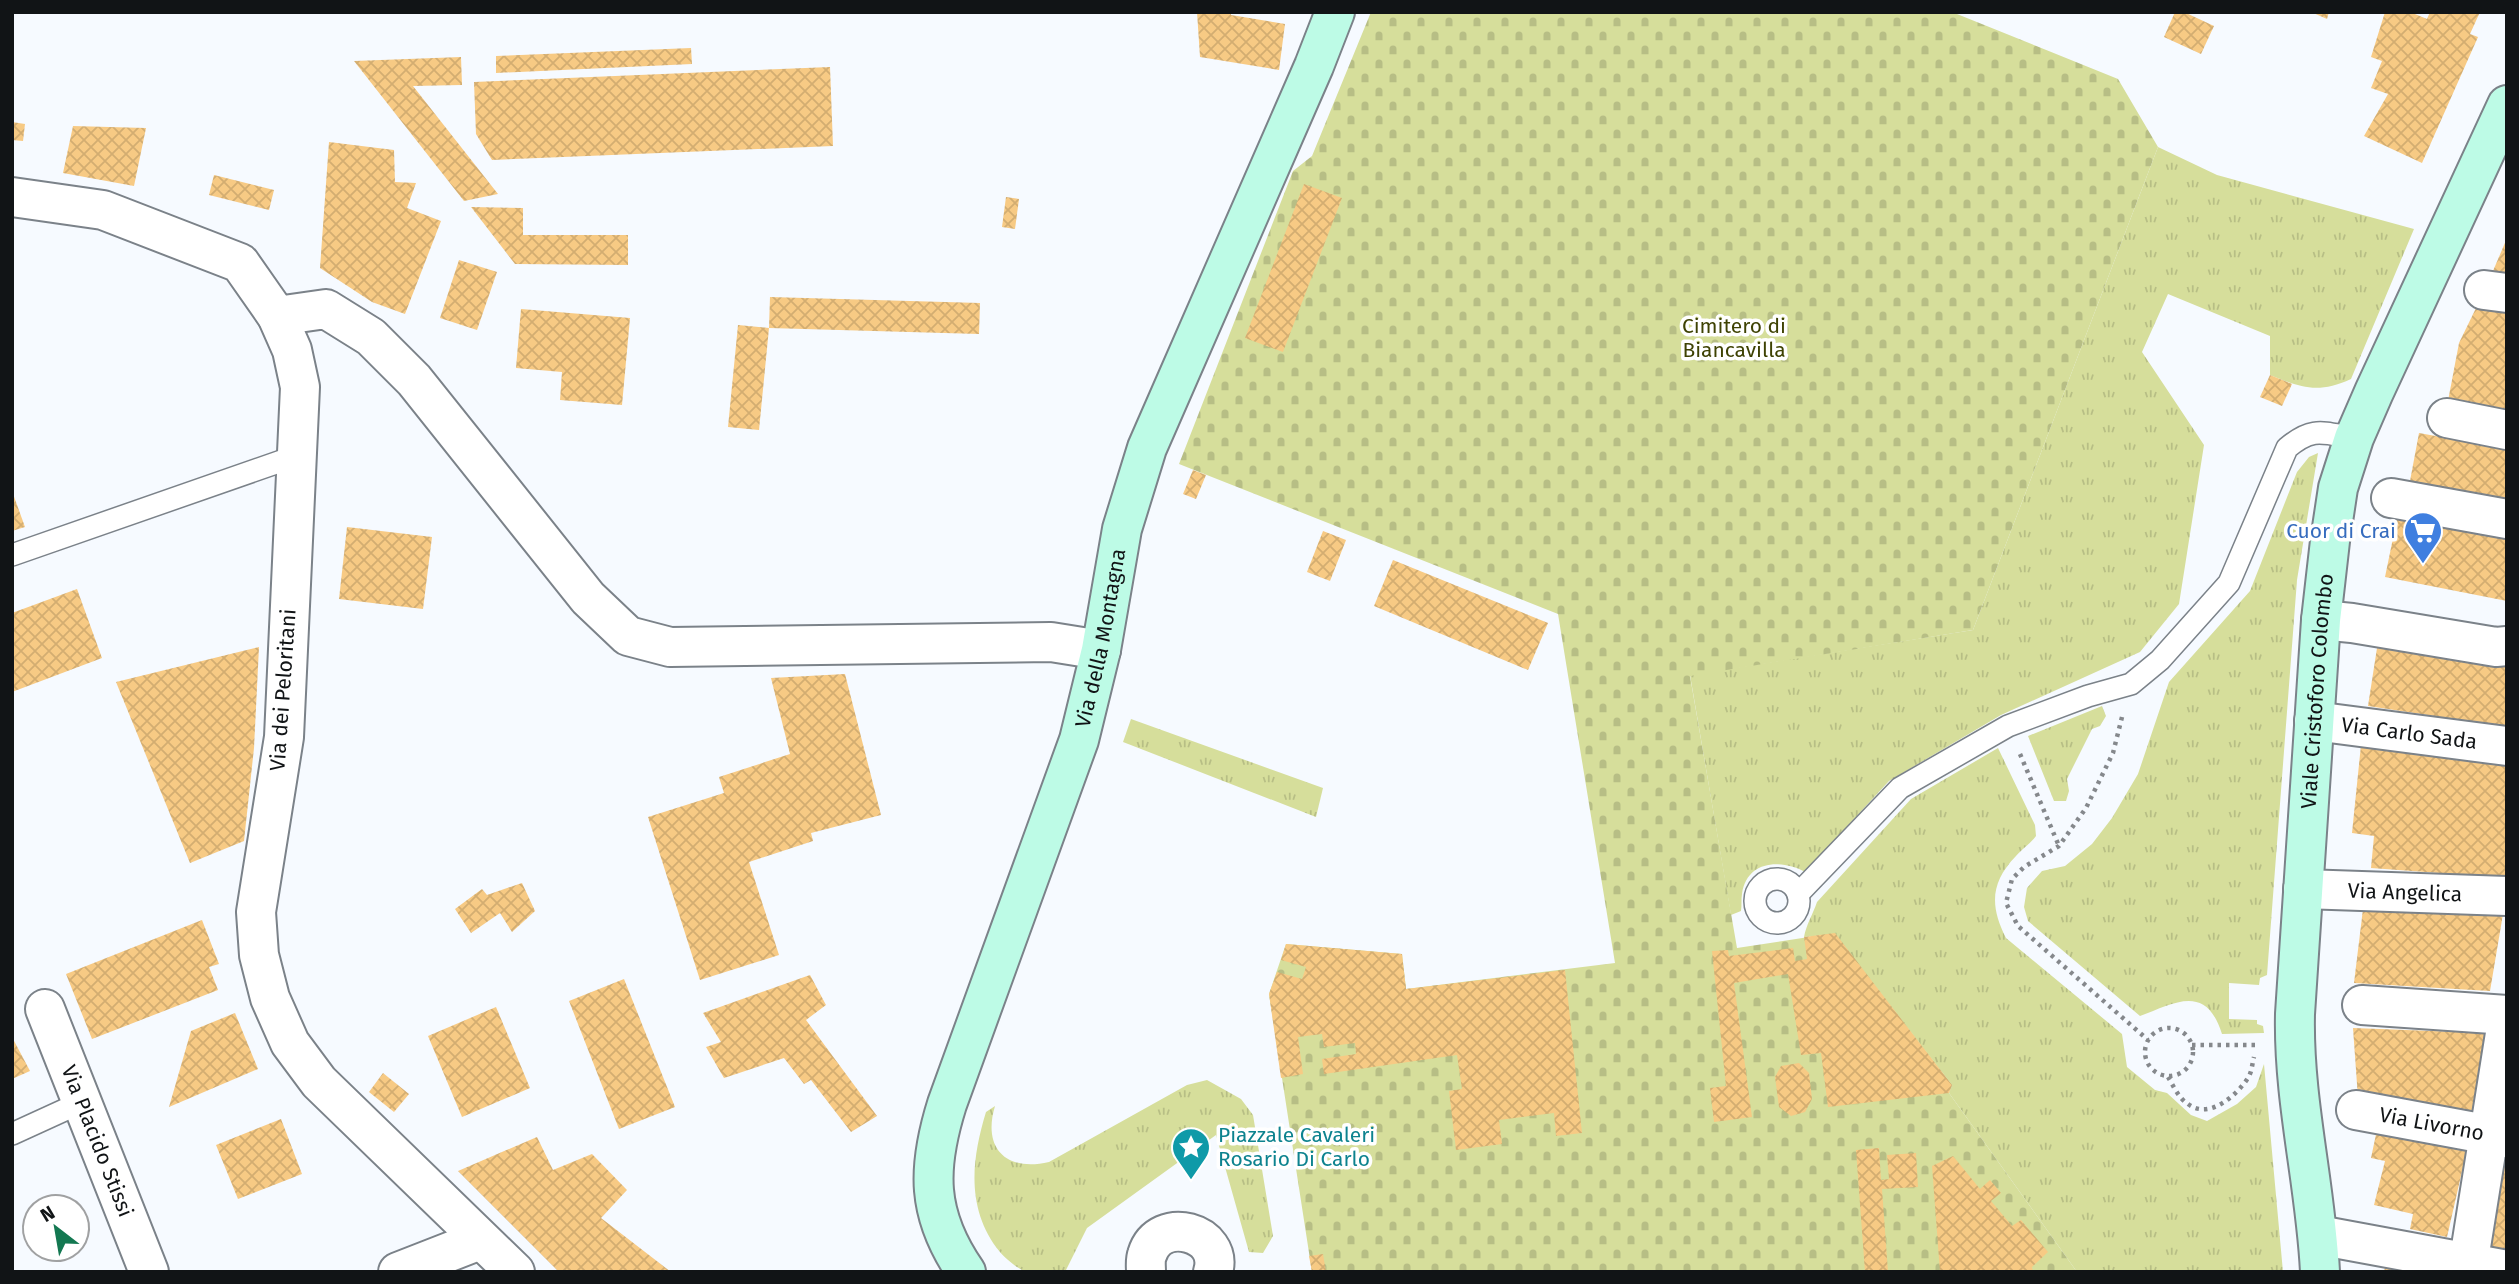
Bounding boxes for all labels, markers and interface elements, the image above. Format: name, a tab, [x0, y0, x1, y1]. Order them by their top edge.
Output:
park label: Cimitero di Biancavilla	[1682, 313, 1786, 363]
supermarket icon: Cuor di Crai	[2402, 510, 2444, 565]
place label: Cuor di Crai	[2286, 518, 2396, 544]
street label: Via della Montagna	[1070, 547, 1131, 730]
street label: Viale Cristoforo Colombo	[2296, 572, 2339, 810]
street label: Via dei Peloritani	[264, 608, 302, 772]
street label: Via Carlo Sada	[2340, 712, 2479, 755]
street label: Via Angelica	[2347, 878, 2463, 907]
street label: Via Placido Stissi	[56, 1061, 139, 1221]
street label: Via Livorno	[2377, 1102, 2486, 1147]
place label: Piazzale Cavaleri Rosario Di Carlo	[1218, 1122, 1375, 1172]
place icon: Piazzale Cavaleri Rosario Di Carlo	[1170, 1126, 1212, 1181]
north arrow	[21, 1193, 91, 1263]
text: N	[36, 1201, 59, 1227]

